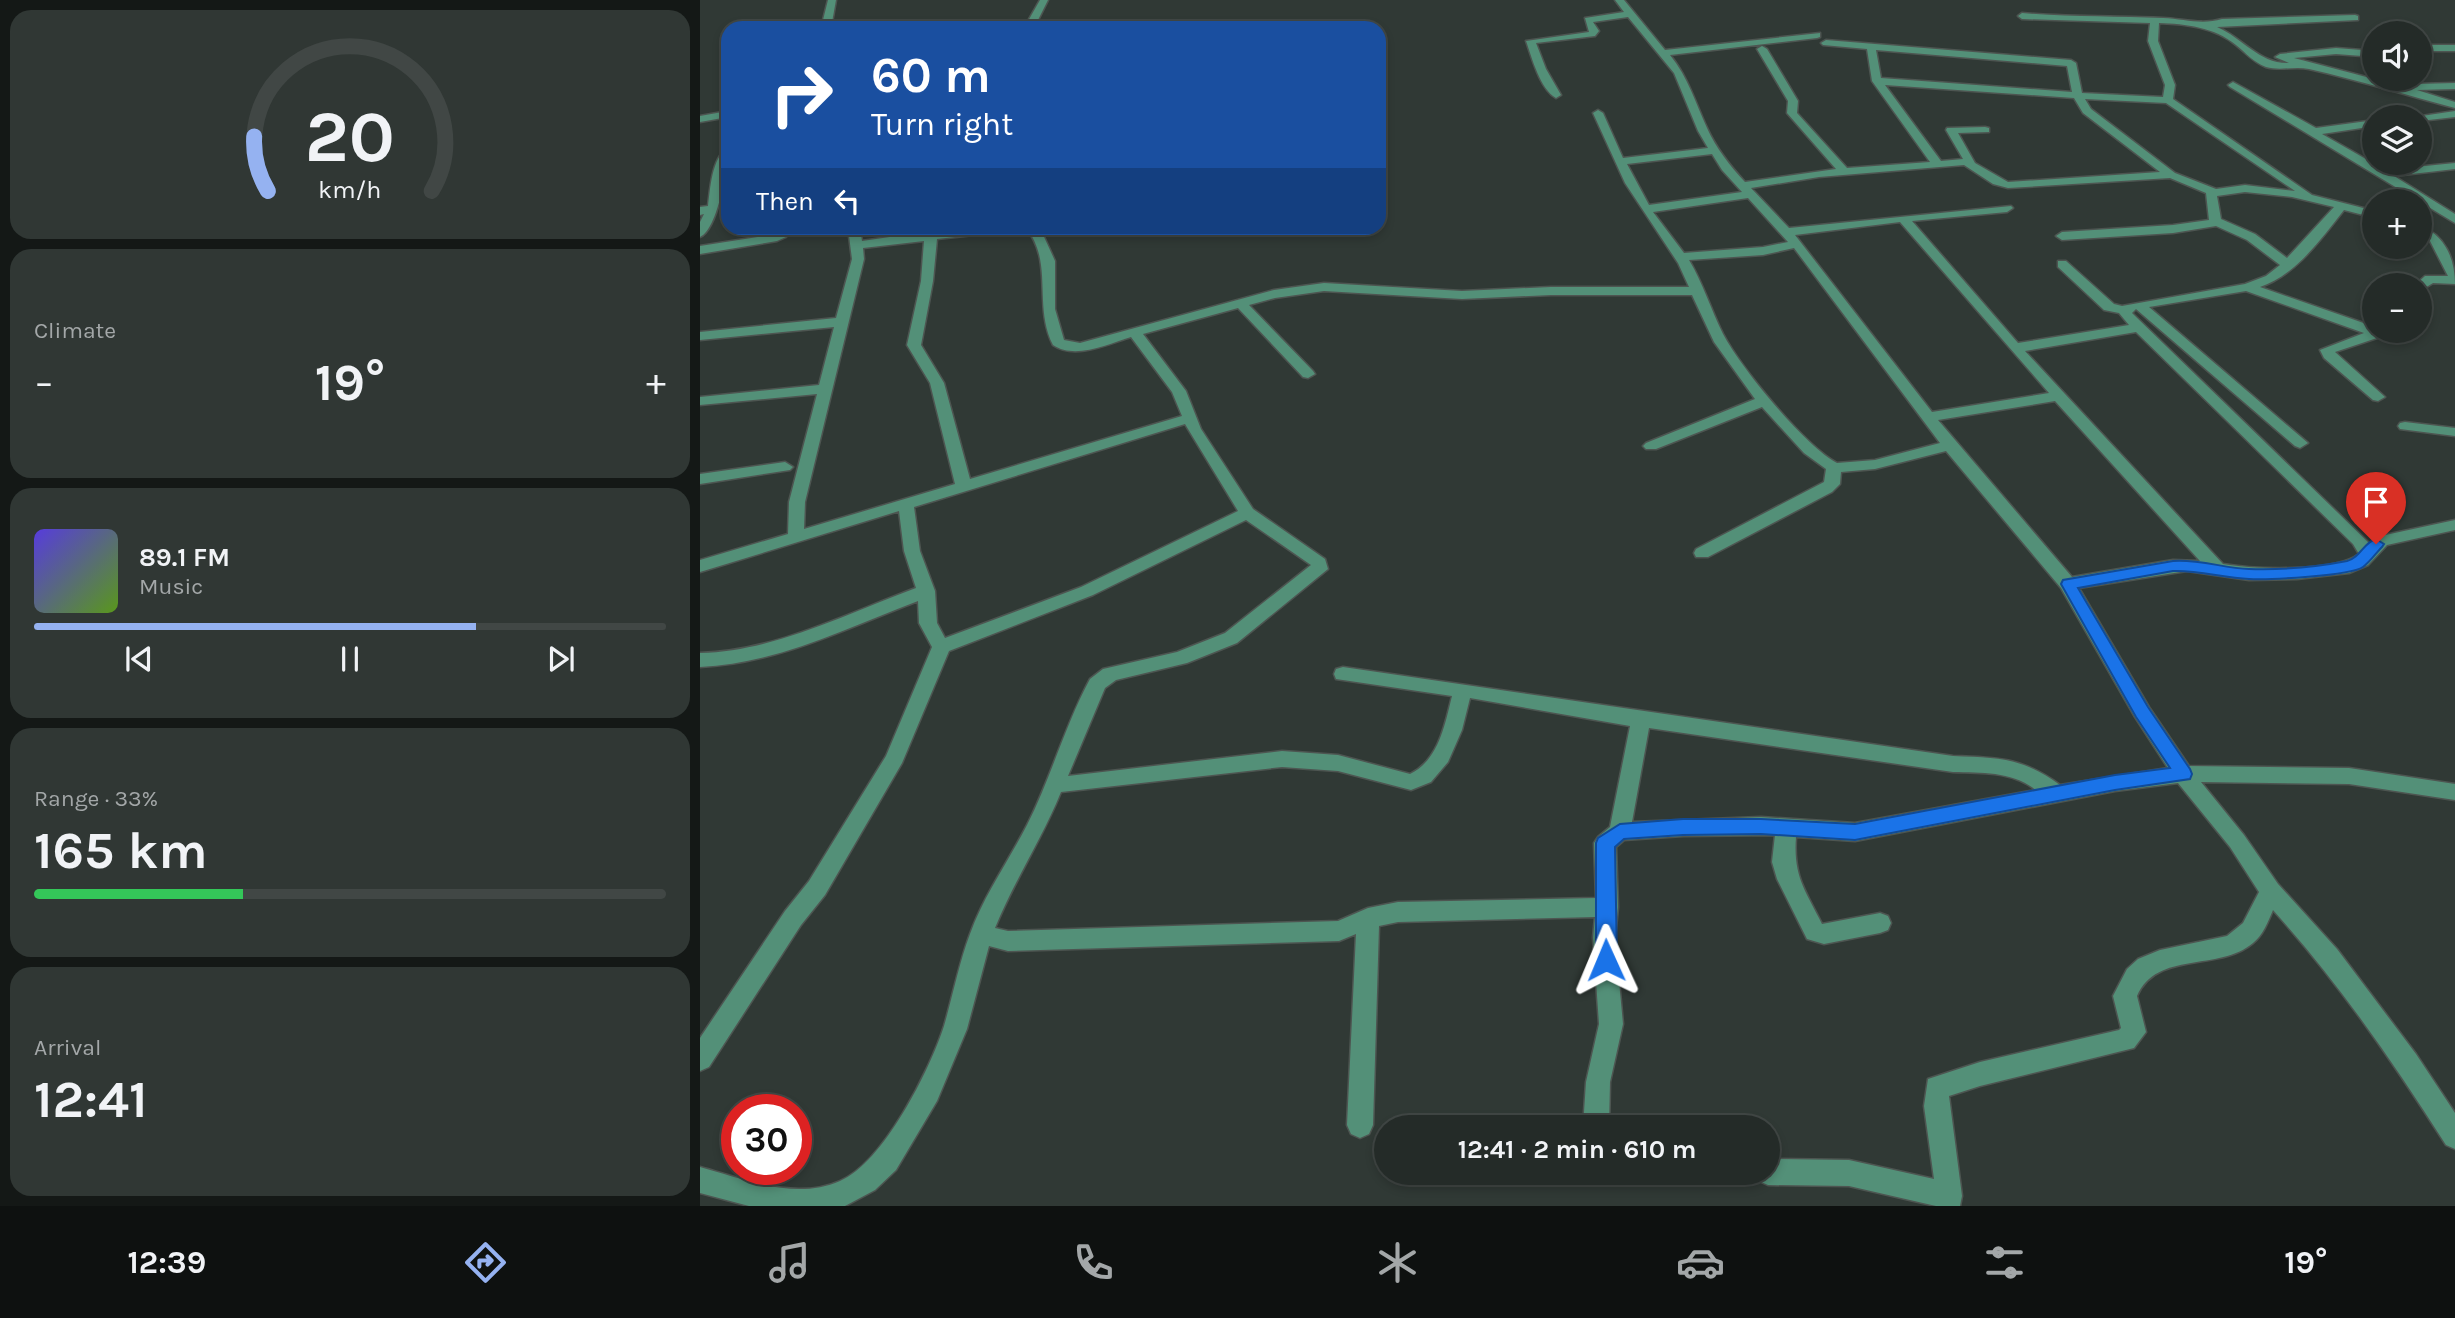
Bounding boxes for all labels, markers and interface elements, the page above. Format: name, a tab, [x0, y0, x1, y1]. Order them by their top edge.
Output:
map controls	[2362, 21, 2432, 343]
button: sound	[2362, 21, 2432, 91]
text: 60 m	[871, 47, 991, 104]
icon: right	[756, 49, 847, 140]
text: 20	[305, 94, 395, 179]
button: layers	[2362, 105, 2432, 175]
text: Turn right	[871, 106, 1013, 143]
text: km/h	[318, 174, 382, 203]
icon: left	[828, 182, 866, 220]
text: Then	[756, 186, 814, 217]
button: +	[2362, 189, 2432, 259]
button: −	[2362, 273, 2432, 343]
text: Climate	[34, 317, 116, 344]
text: 19°	[315, 352, 385, 413]
text: −	[34, 360, 54, 405]
text: +	[646, 360, 666, 405]
pin	[2346, 472, 2406, 544]
icon: arrive	[2357, 483, 2395, 521]
text: 89.1 FM	[139, 542, 230, 573]
text: Music	[139, 573, 203, 600]
icon: previous	[120, 640, 158, 678]
icon: pause	[331, 640, 369, 678]
icon: next	[542, 640, 580, 678]
text: Range · 33%	[34, 785, 158, 812]
text: 165 km	[34, 820, 208, 881]
position arrow	[1569, 923, 1643, 997]
text: Arrival	[34, 1034, 101, 1061]
text: 12:41	[34, 1069, 148, 1130]
speed limit sign: 30	[721, 1094, 812, 1185]
text: 12:41 · 2 min · 610 m	[1458, 1134, 1696, 1165]
icon: directions	[461, 1238, 510, 1287]
icon: music	[765, 1238, 814, 1287]
icon: phone	[1069, 1238, 1118, 1287]
icon: climate	[1373, 1238, 1422, 1287]
icon: car	[1676, 1238, 1725, 1287]
icon: filters	[1980, 1238, 2029, 1287]
text: 12:39	[127, 1244, 206, 1281]
text: 19°	[2284, 1244, 2328, 1281]

